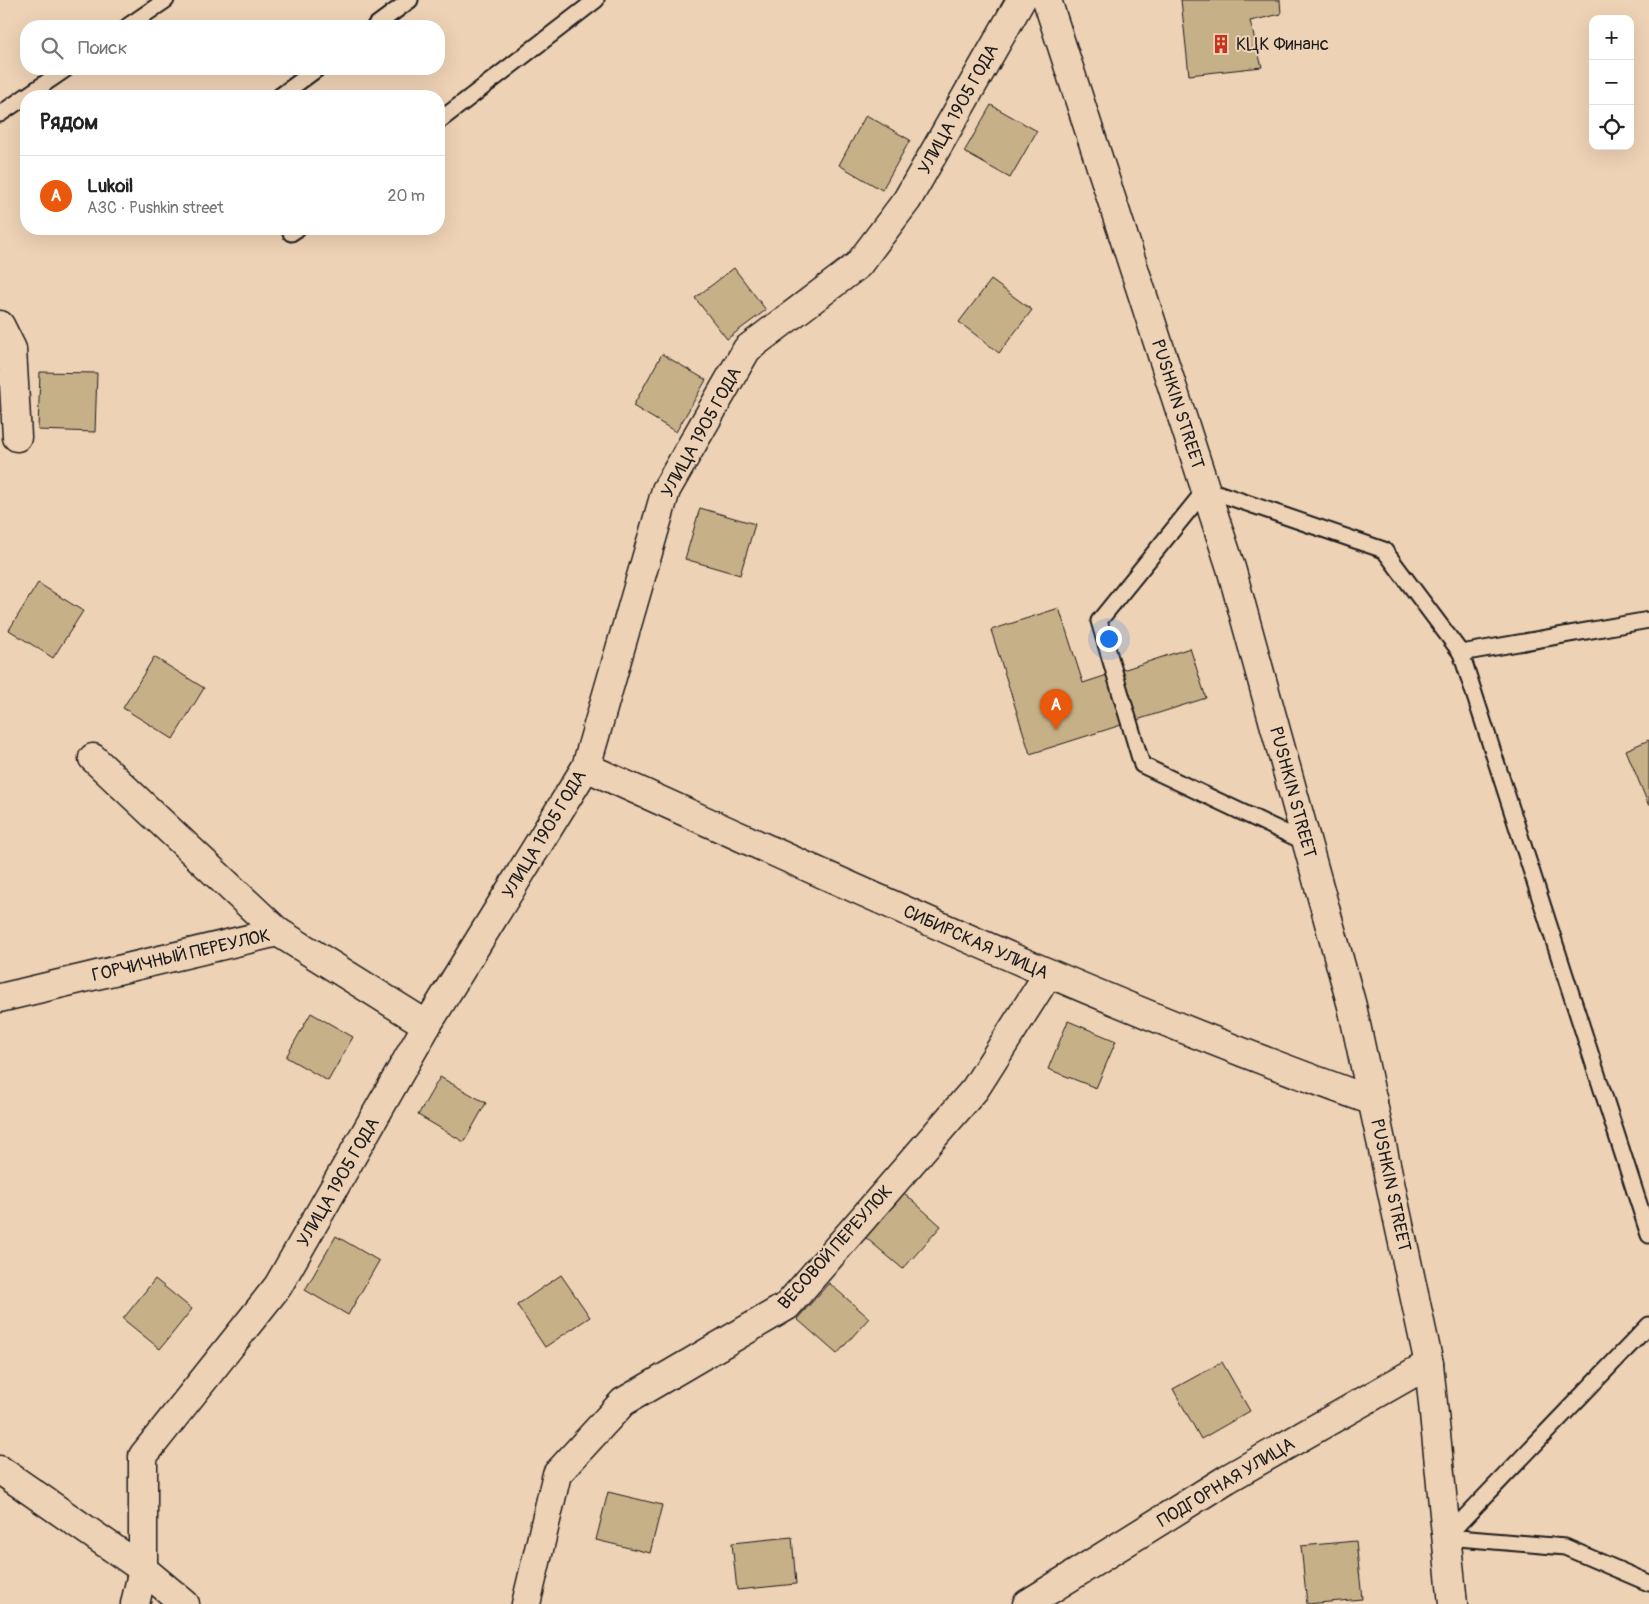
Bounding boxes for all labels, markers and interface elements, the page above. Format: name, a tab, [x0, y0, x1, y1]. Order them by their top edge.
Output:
map controls	[1589, 15, 1634, 150]
button: +	[1589, 15, 1634, 60]
search box	[20, 20, 445, 75]
building icon: КЦК Финанс	[1210, 33, 1232, 55]
place label: КЦК Финанс	[1236, 33, 1329, 56]
icon: search	[38, 34, 66, 62]
text: Поиск	[78, 36, 128, 60]
street label: УЛИЦА 1905 ГОДА	[913, 40, 1004, 178]
button: −	[1589, 60, 1634, 105]
button: locate	[1589, 105, 1634, 150]
text: Рядом	[40, 109, 98, 136]
text: Lukoil	[87, 174, 133, 198]
text: A	[51, 186, 61, 206]
text: 20 m	[387, 186, 425, 206]
text: АЗС · Pushkin street	[87, 198, 224, 218]
street label: PUSHKIN STREET	[1146, 336, 1209, 472]
street label: УЛИЦА 1905 ГОДА	[656, 363, 747, 501]
your location	[1096, 626, 1122, 652]
pin: A	[1040, 689, 1072, 730]
street label: PUSHKIN STREET	[1264, 724, 1321, 860]
street label: УЛИЦА 1905 ГОДА	[497, 766, 592, 903]
street label: СИБИРСКАЯ УЛИЦА	[900, 900, 1052, 985]
street label: ГОРЧИЧНЫЙ ПЕРЕУЛОК	[90, 924, 273, 987]
street label: УЛИЦА 1905 ГОДА	[292, 1113, 385, 1251]
street label: PUSHKIN STREET	[1365, 1117, 1416, 1254]
street label: ВЕСОВОЙ ПЕРЕУЛОК	[773, 1180, 898, 1315]
street label: ПОДГОРНАЯ УЛИЦА	[1153, 1432, 1299, 1533]

